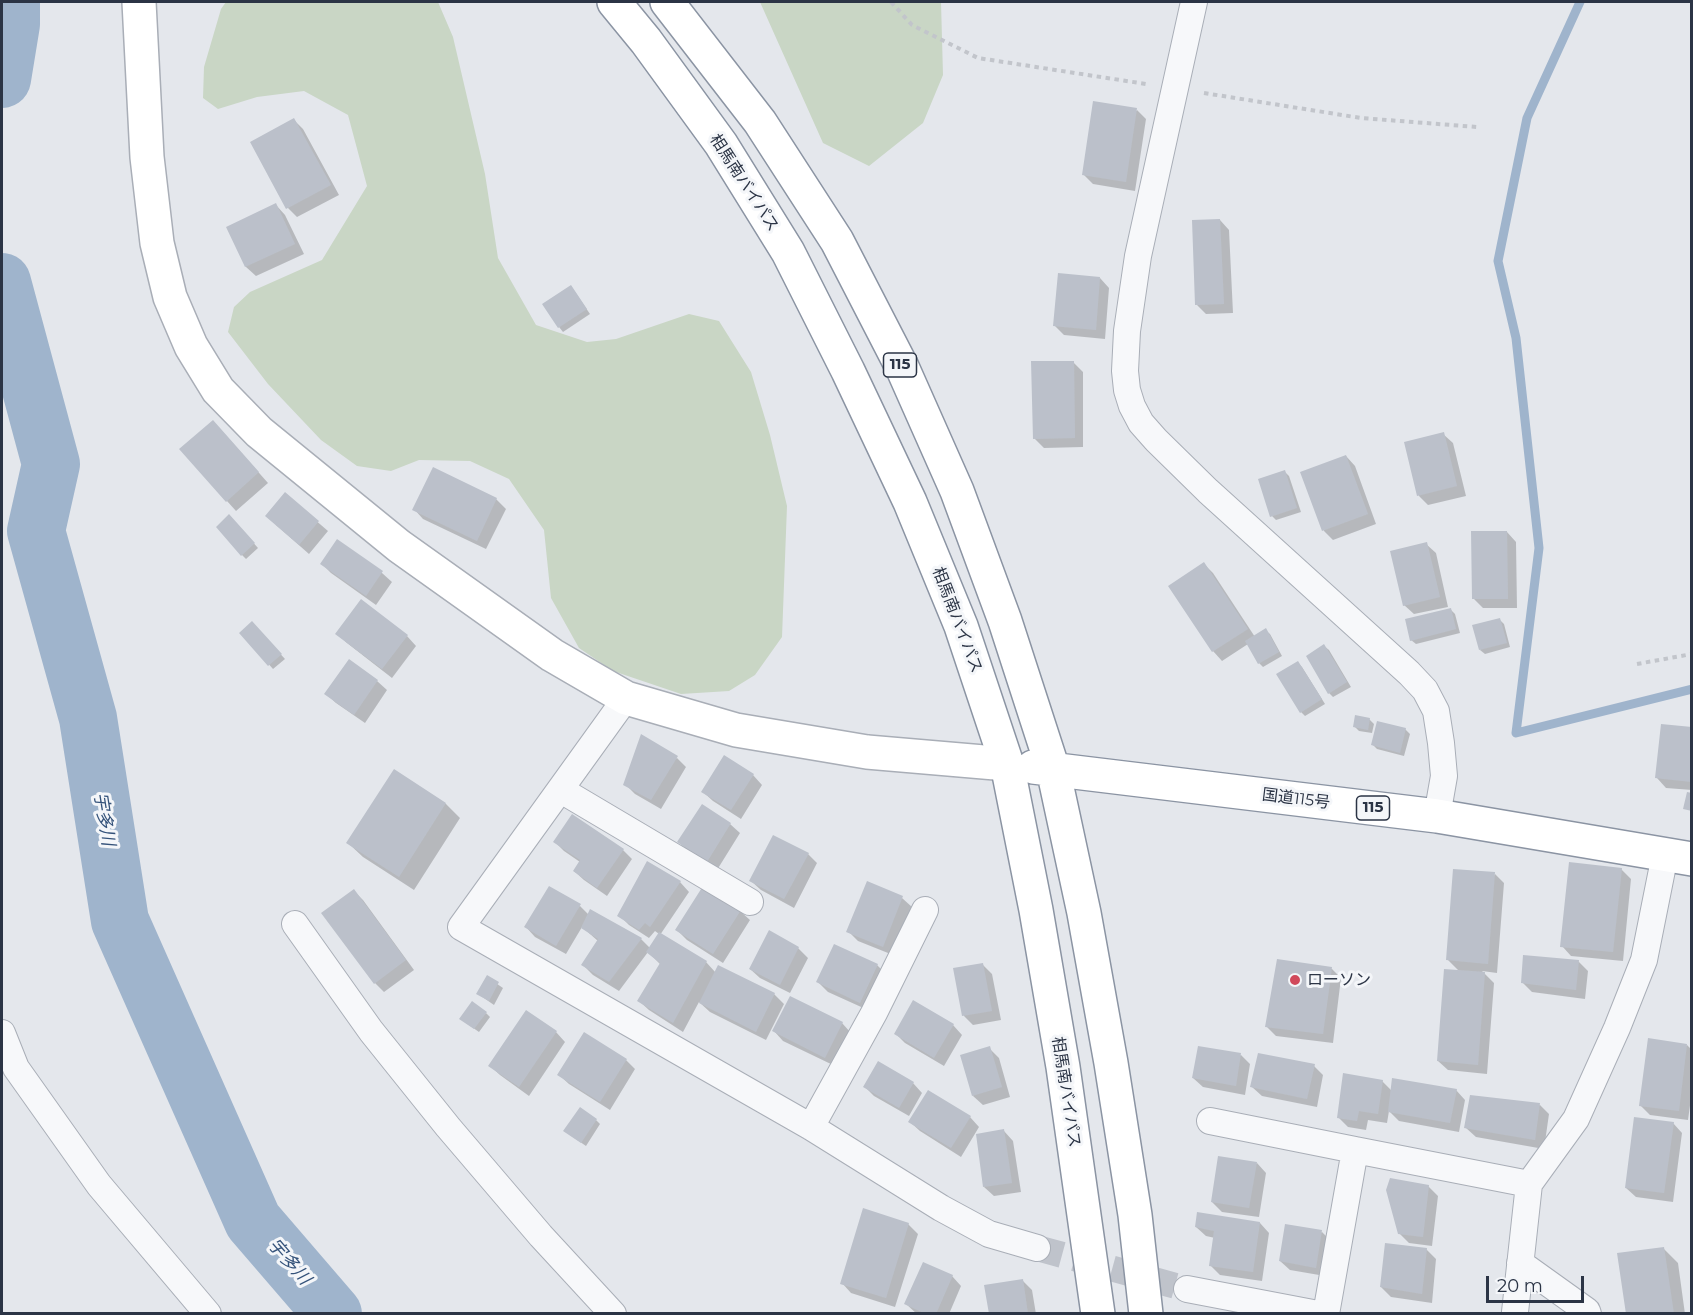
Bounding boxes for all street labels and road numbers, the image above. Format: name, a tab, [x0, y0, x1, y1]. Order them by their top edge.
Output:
street label: 相馬南バイパス	[705, 131, 783, 235]
road number: 115	[884, 353, 916, 377]
street label: 相馬南バイパス	[928, 564, 986, 676]
street label: 国道115号	[1261, 785, 1331, 813]
road number: 115	[1356, 796, 1390, 820]
street label: 相馬南バイパス	[1048, 1035, 1084, 1149]

